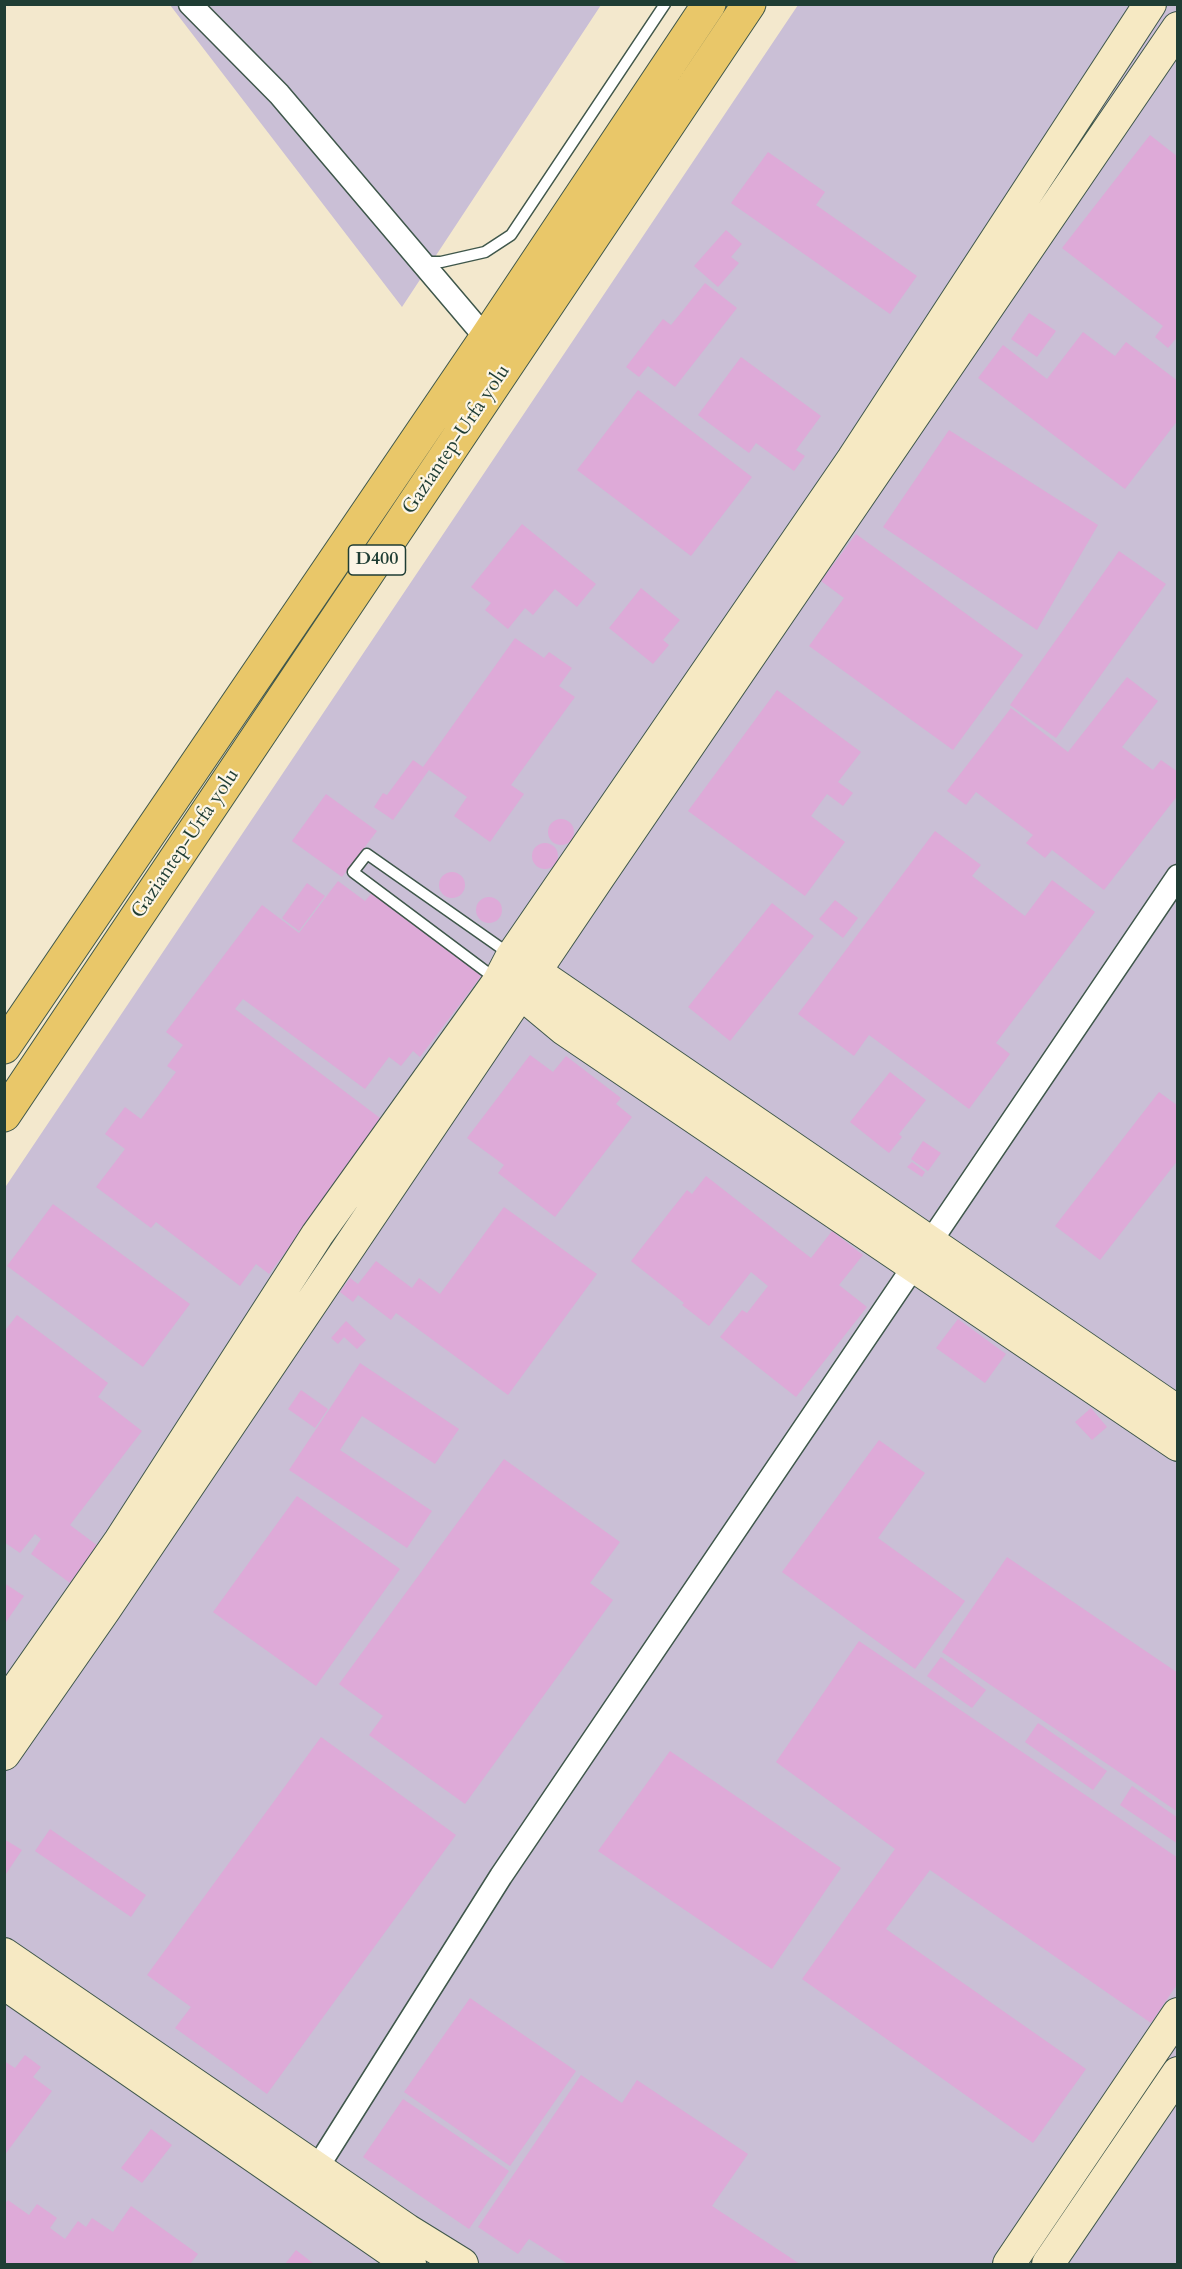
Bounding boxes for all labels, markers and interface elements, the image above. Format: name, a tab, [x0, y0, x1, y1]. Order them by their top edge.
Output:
street label: Gaziantep-Urfa yolu	[398, 361, 516, 519]
road number: D400	[348, 545, 406, 575]
street label: Gaziantep-Urfa yolu	[127, 765, 245, 923]

